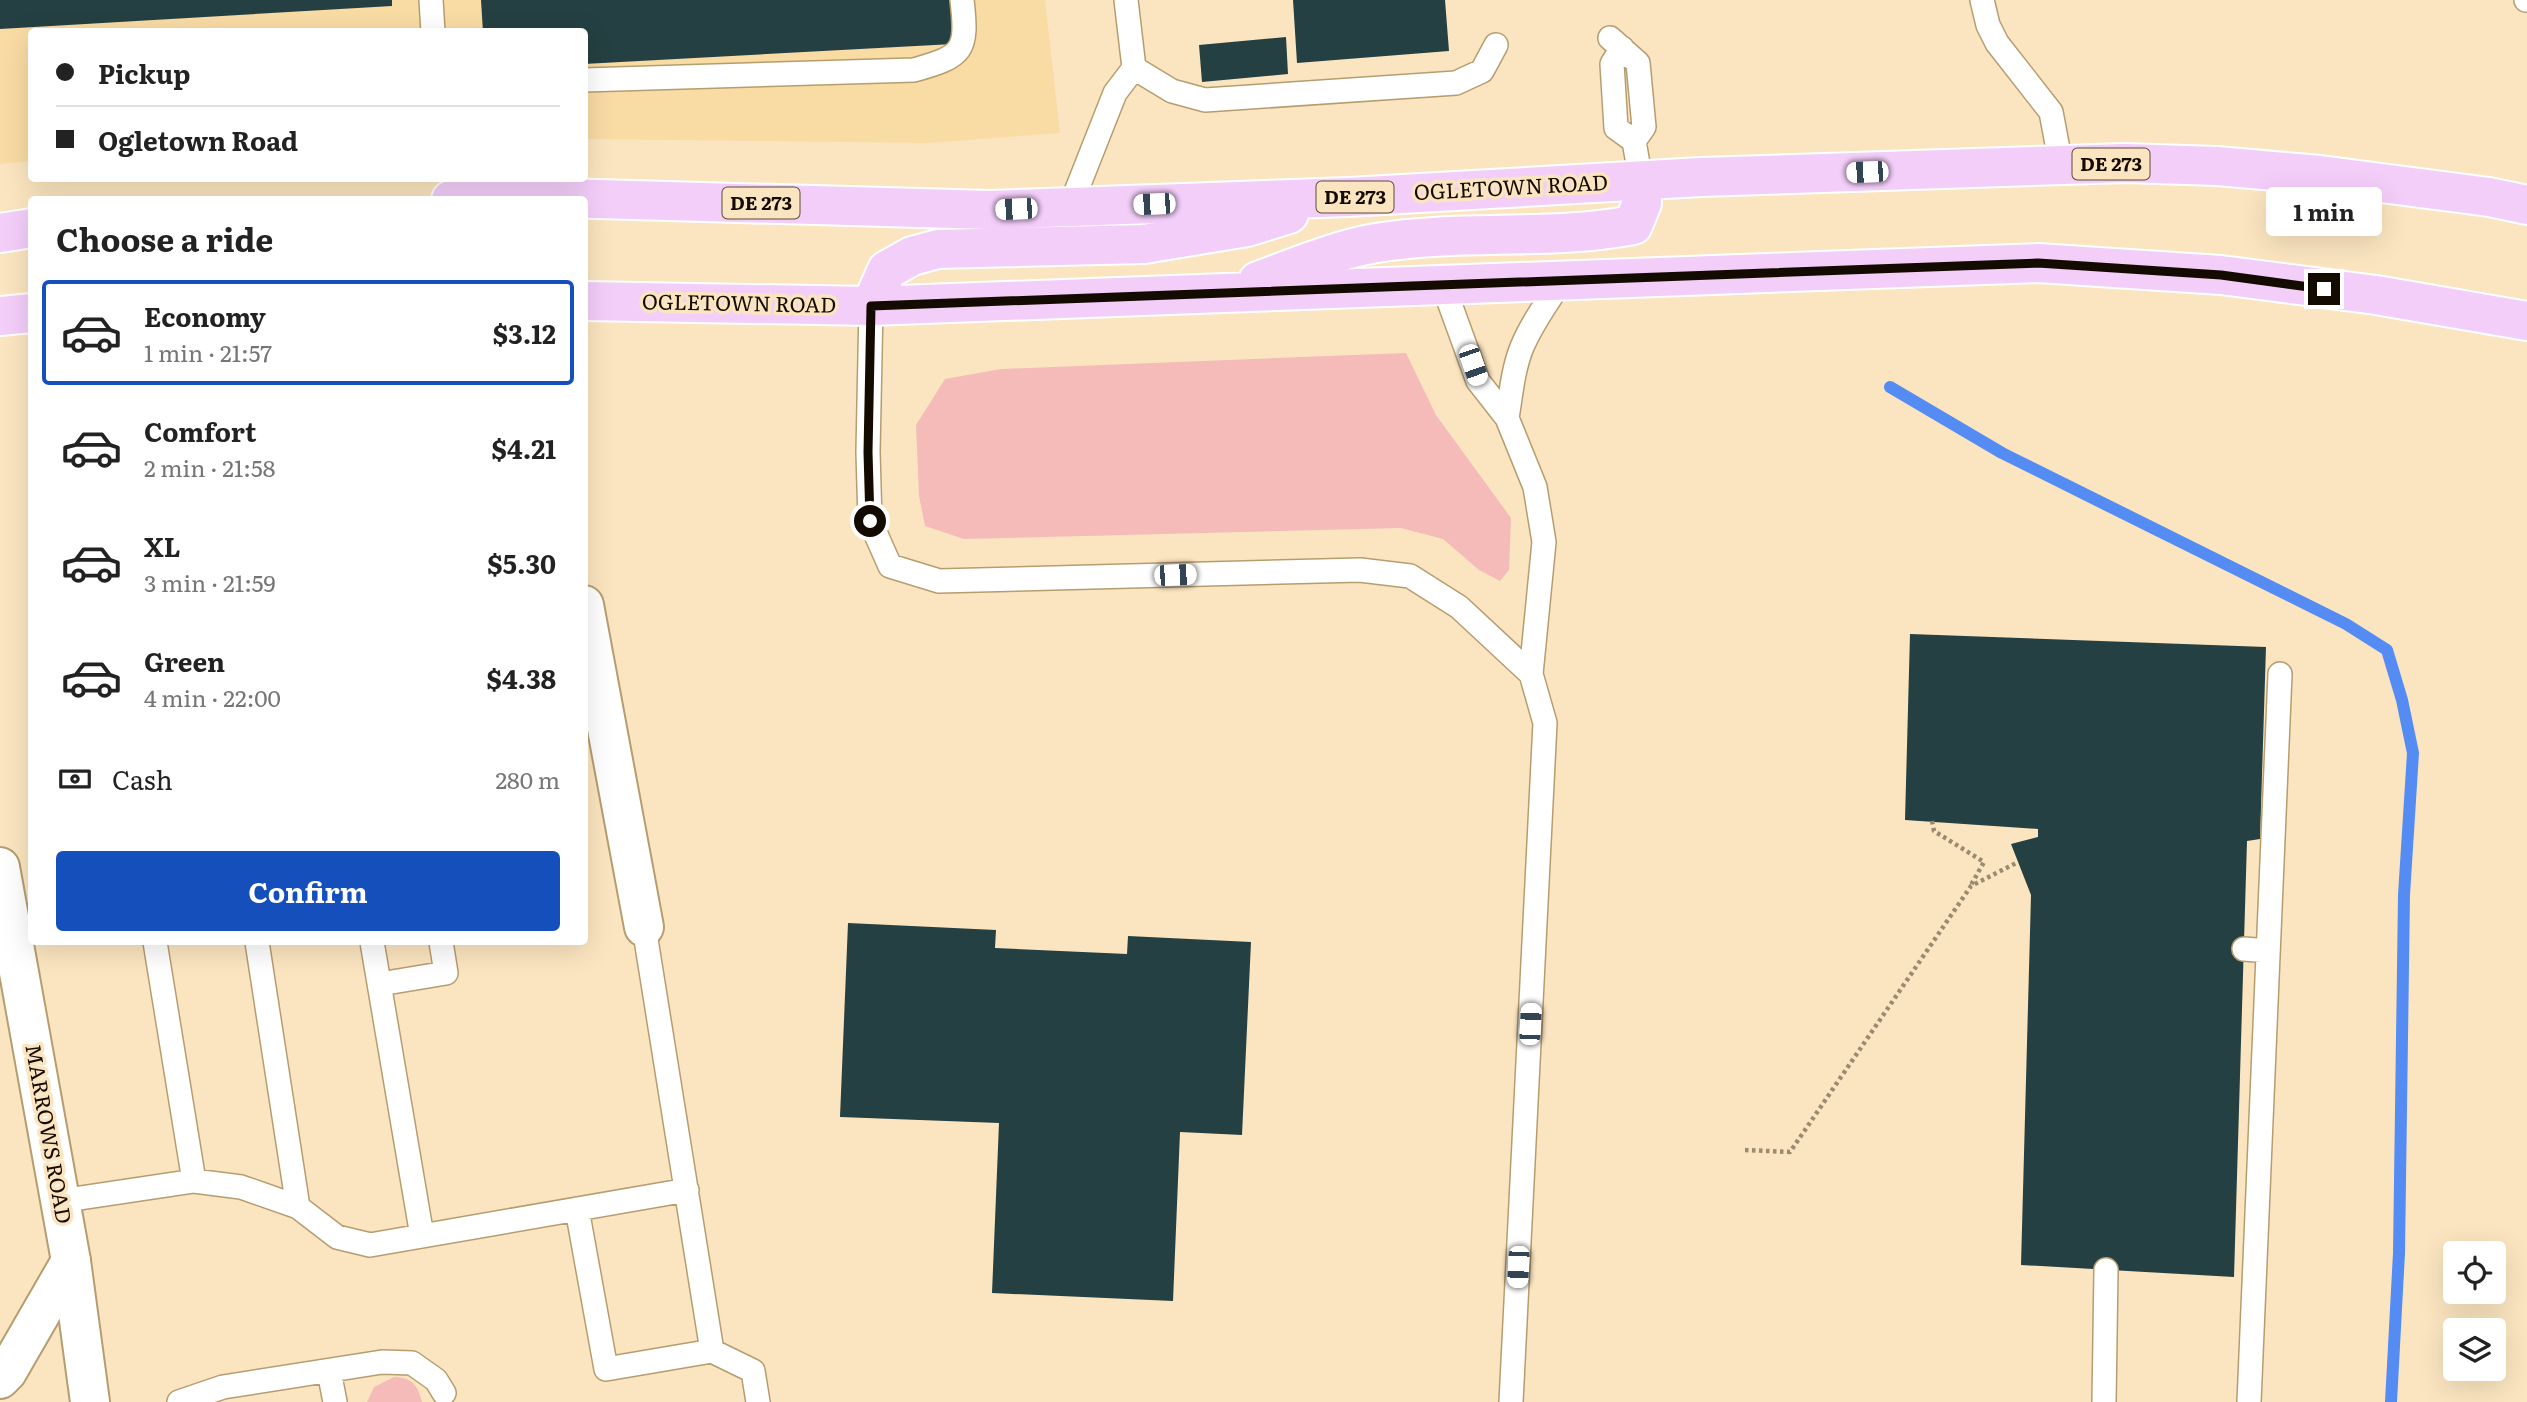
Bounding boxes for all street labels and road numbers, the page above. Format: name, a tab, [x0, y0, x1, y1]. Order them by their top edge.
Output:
road number: DE 273	[2072, 148, 2150, 180]
street label: OGLETOWN ROAD	[1413, 165, 1609, 206]
road number: DE 273	[1316, 182, 1394, 212]
road number: DE 273	[722, 188, 800, 218]
street label: OGLETOWN ROAD	[642, 284, 836, 319]
street label: MARROWS ROAD	[19, 1041, 82, 1226]

